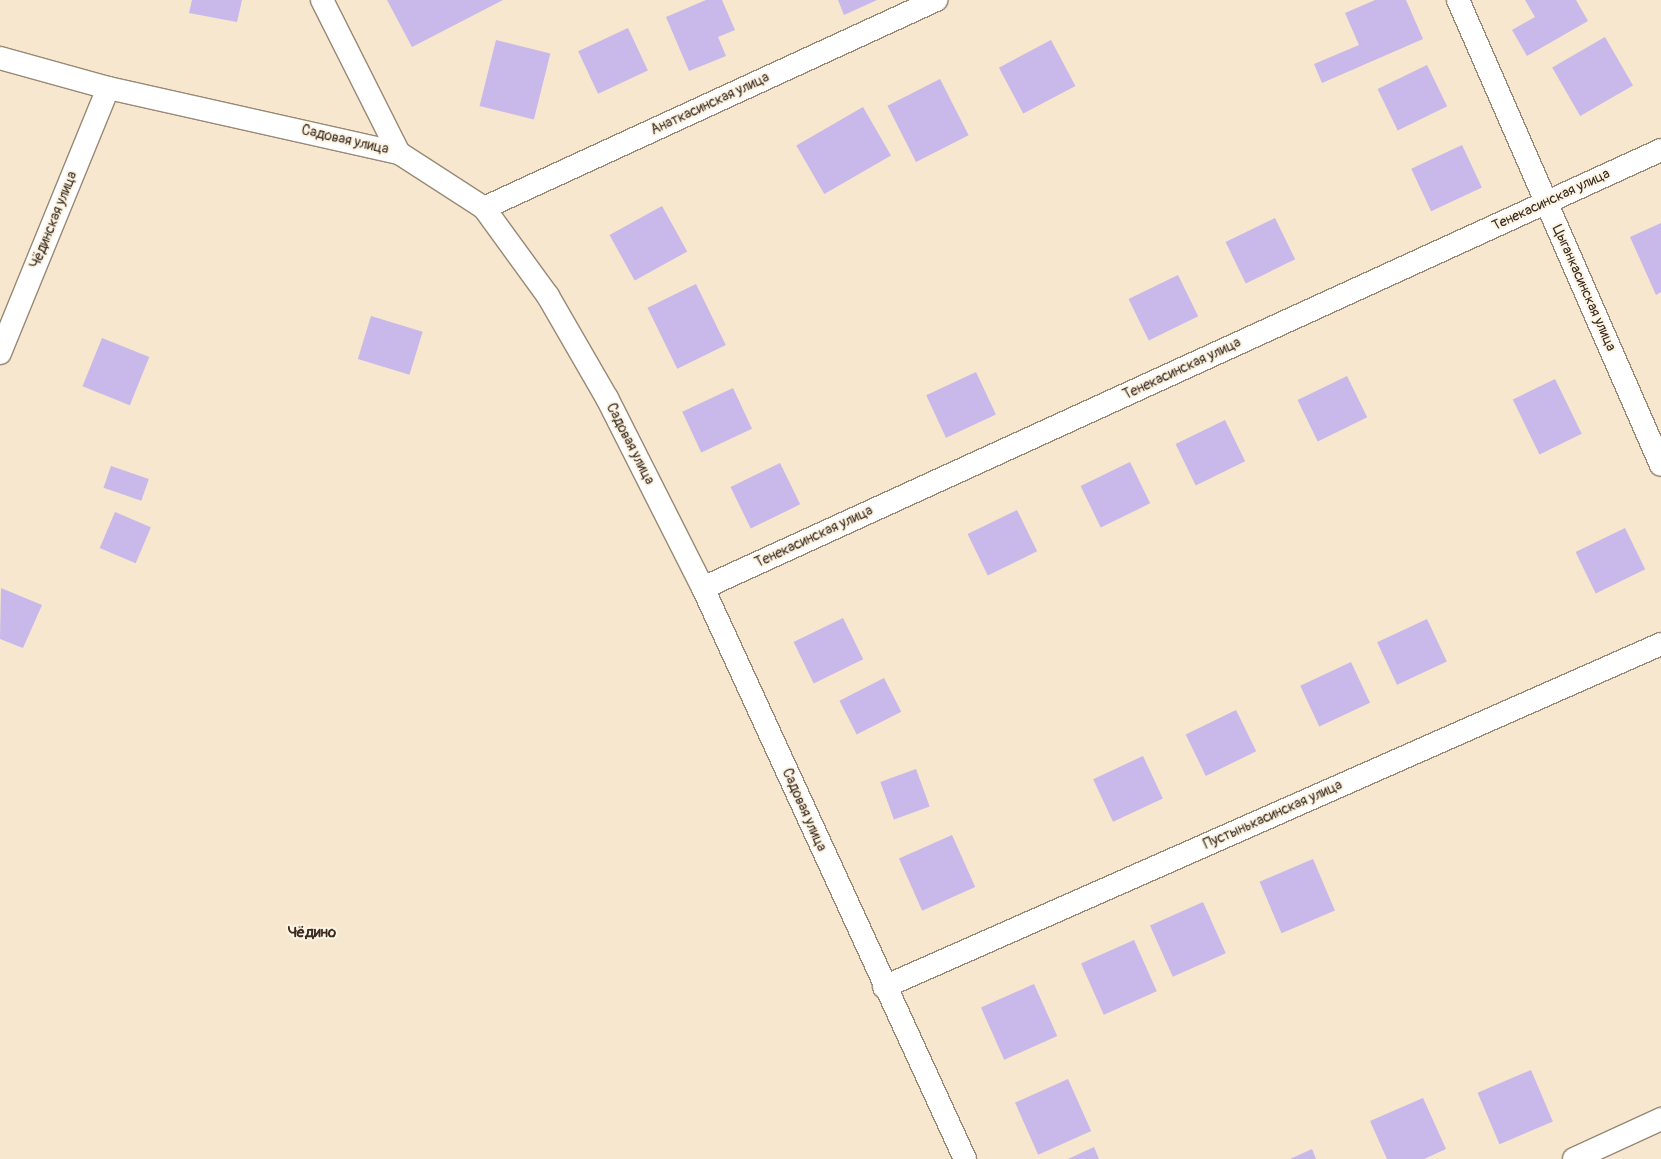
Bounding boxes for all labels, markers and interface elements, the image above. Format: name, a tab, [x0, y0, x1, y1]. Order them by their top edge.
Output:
street label: Анаткасинская улица	[648, 69, 772, 139]
street label: Садовая улица	[300, 122, 390, 158]
street label: Тенекасинская улица	[1489, 165, 1613, 235]
street label: Чёдинская улица	[27, 169, 81, 271]
street label: Цыганкасинская улица	[1549, 222, 1619, 354]
street label: Тенекасинская улица	[1120, 334, 1244, 404]
street label: Садовая улица	[602, 401, 658, 487]
street label: Тенекасинская улица	[752, 502, 876, 572]
street label: Садовая улица	[778, 766, 830, 854]
street label: Пустынькасинская улица	[1201, 777, 1345, 853]
district label: Чёдино	[288, 924, 336, 942]

